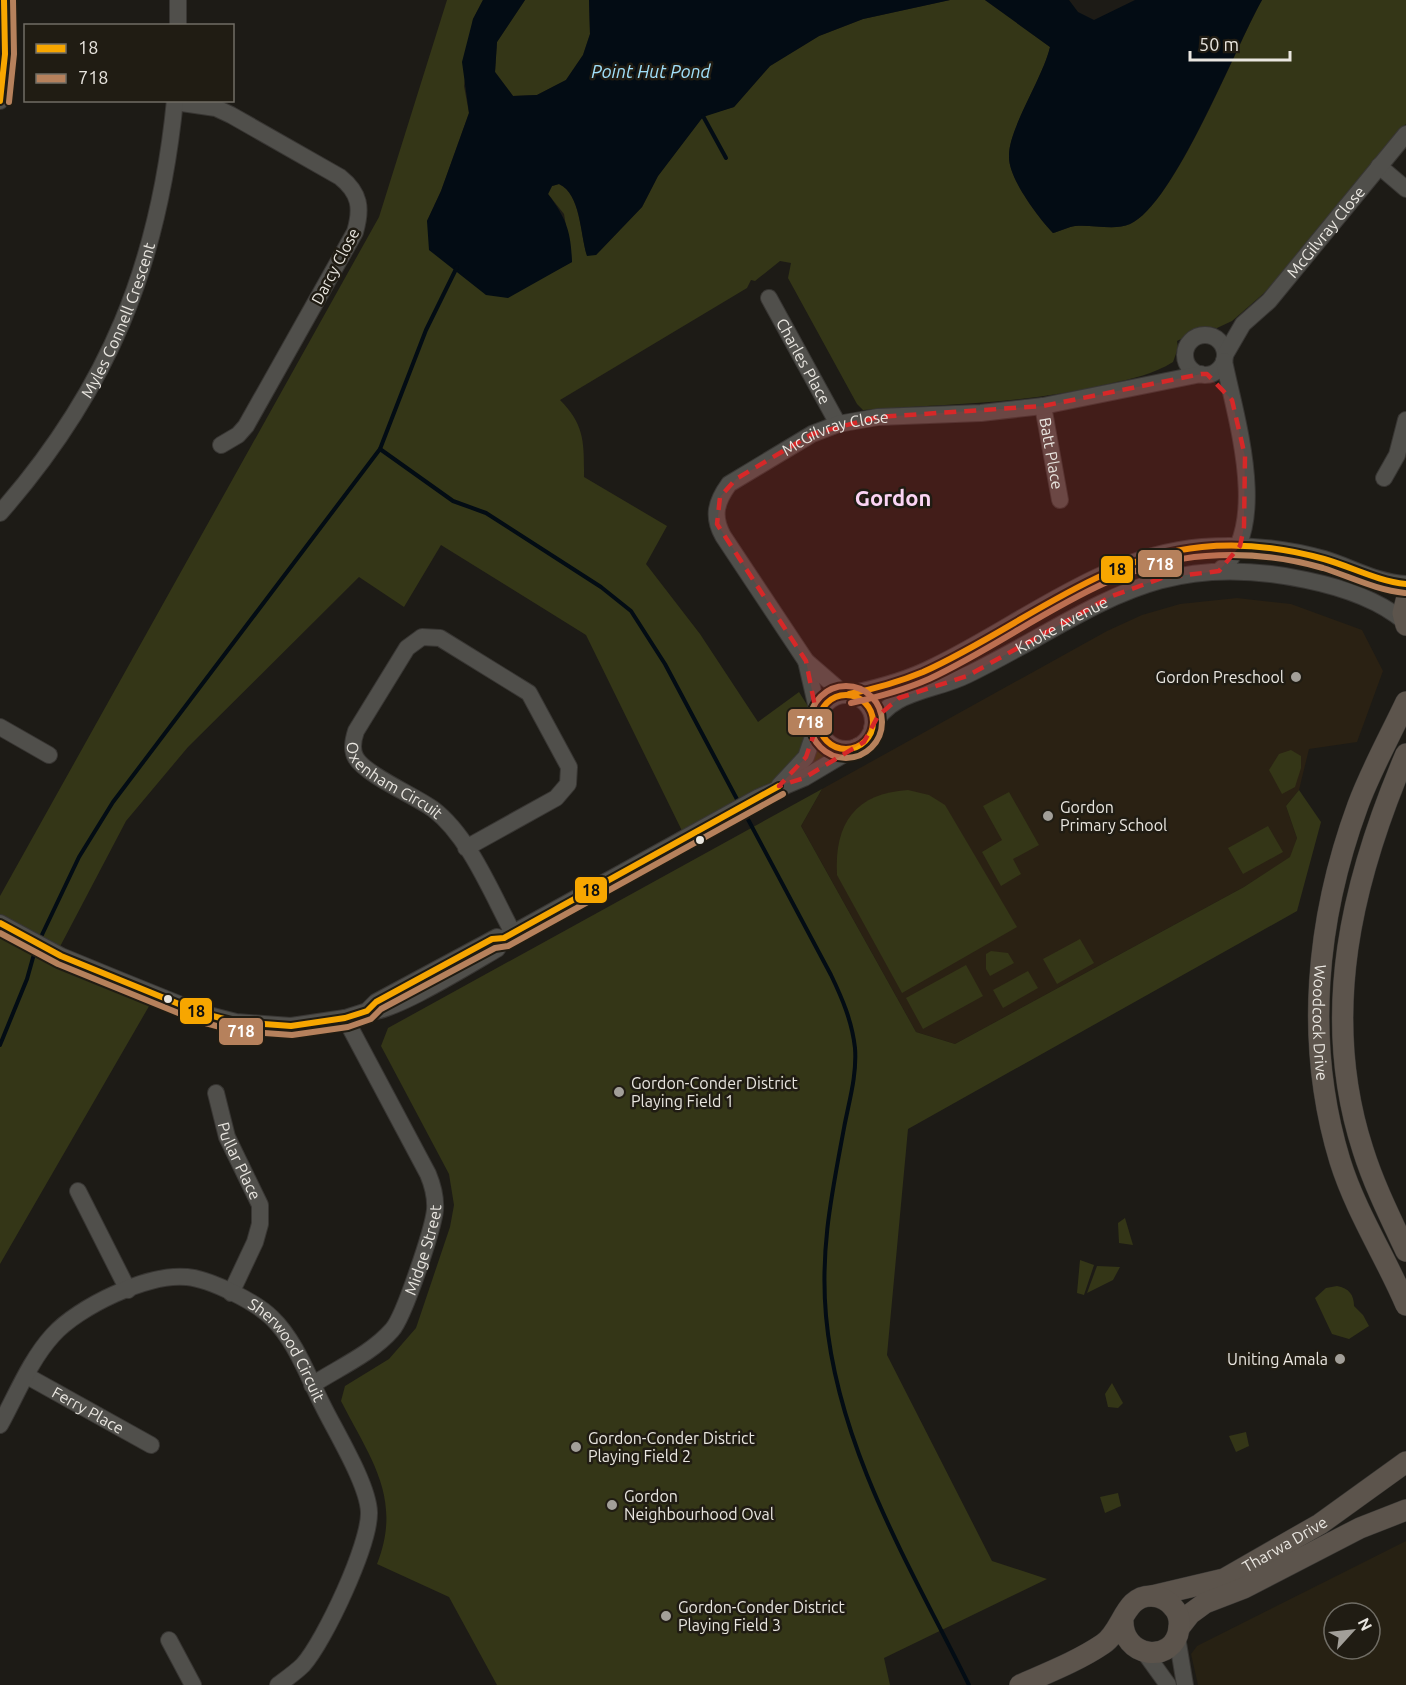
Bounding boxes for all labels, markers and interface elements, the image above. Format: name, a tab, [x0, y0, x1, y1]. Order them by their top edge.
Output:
legend	[24, 24, 234, 102]
scale bar	[1190, 24, 1290, 62]
text: 50 m	[1199, 34, 1239, 54]
text: 18	[78, 37, 98, 57]
water label: Point Hut Pond	[591, 61, 712, 81]
text: 718	[78, 67, 108, 87]
street label: McGilvray Close	[1283, 183, 1368, 281]
street label: Darcy Close	[307, 225, 363, 307]
street label: Myles Connell Crescent	[77, 240, 158, 401]
street label: Charles Place	[773, 315, 834, 407]
street label: McGilvray Close	[778, 408, 889, 459]
street label: Batt Place	[1036, 416, 1067, 491]
district label: Gordon	[855, 485, 931, 510]
line badge: 718	[1137, 549, 1183, 578]
line badge: 18	[1100, 555, 1134, 584]
text: 718	[1146, 555, 1174, 573]
text: 18	[1108, 560, 1126, 578]
street label: Knoke Avenue	[1012, 593, 1111, 657]
place label: Gordon Preschool	[1156, 668, 1284, 686]
marker: Gordon Preschool	[1289, 670, 1303, 684]
line badge: 718	[787, 708, 833, 736]
text: 718	[796, 713, 824, 731]
street label: Oxenham Circuit	[344, 741, 447, 822]
place label: Gordon Primary School	[1060, 798, 1167, 834]
marker: Gordon Primary School	[1041, 809, 1055, 823]
unlabelled marker	[694, 834, 706, 846]
line badge: 18	[574, 876, 608, 904]
text: 18	[582, 881, 600, 899]
street label: Woodcock Drive	[1310, 964, 1332, 1082]
unlabelled marker	[162, 993, 174, 1005]
line badge: 18	[179, 997, 213, 1025]
text: 18	[187, 1002, 205, 1020]
line badge: 718	[218, 1017, 264, 1046]
text: 718	[227, 1022, 255, 1040]
place label: Gordon-Conder District Playing Field 1	[631, 1074, 799, 1110]
marker: Gordon-Conder District Playing Field 1	[612, 1085, 626, 1099]
street label: Pullar Place	[215, 1120, 265, 1202]
street label: Midge Street	[401, 1204, 444, 1298]
street label: Sherwood Circuit	[245, 1294, 329, 1405]
place label: Uniting Amala	[1227, 1350, 1328, 1368]
marker: Uniting Amala	[1333, 1352, 1347, 1366]
street label: Ferry Place	[49, 1383, 127, 1437]
place label: Gordon-Conder District Playing Field 2	[588, 1429, 756, 1465]
marker: Gordon-Conder District Playing Field 2	[569, 1440, 583, 1454]
place label: Gordon Neighbourhood Oval	[624, 1487, 774, 1523]
marker: Gordon Neighbourhood Oval	[605, 1498, 619, 1512]
street label: Tharwa Drive	[1239, 1513, 1331, 1576]
place label: Gordon-Conder District Playing Field 3	[678, 1598, 846, 1634]
north arrow	[1322, 1601, 1382, 1661]
marker: Gordon-Conder District Playing Field 3	[659, 1609, 673, 1623]
text: N	[1355, 1615, 1376, 1634]

